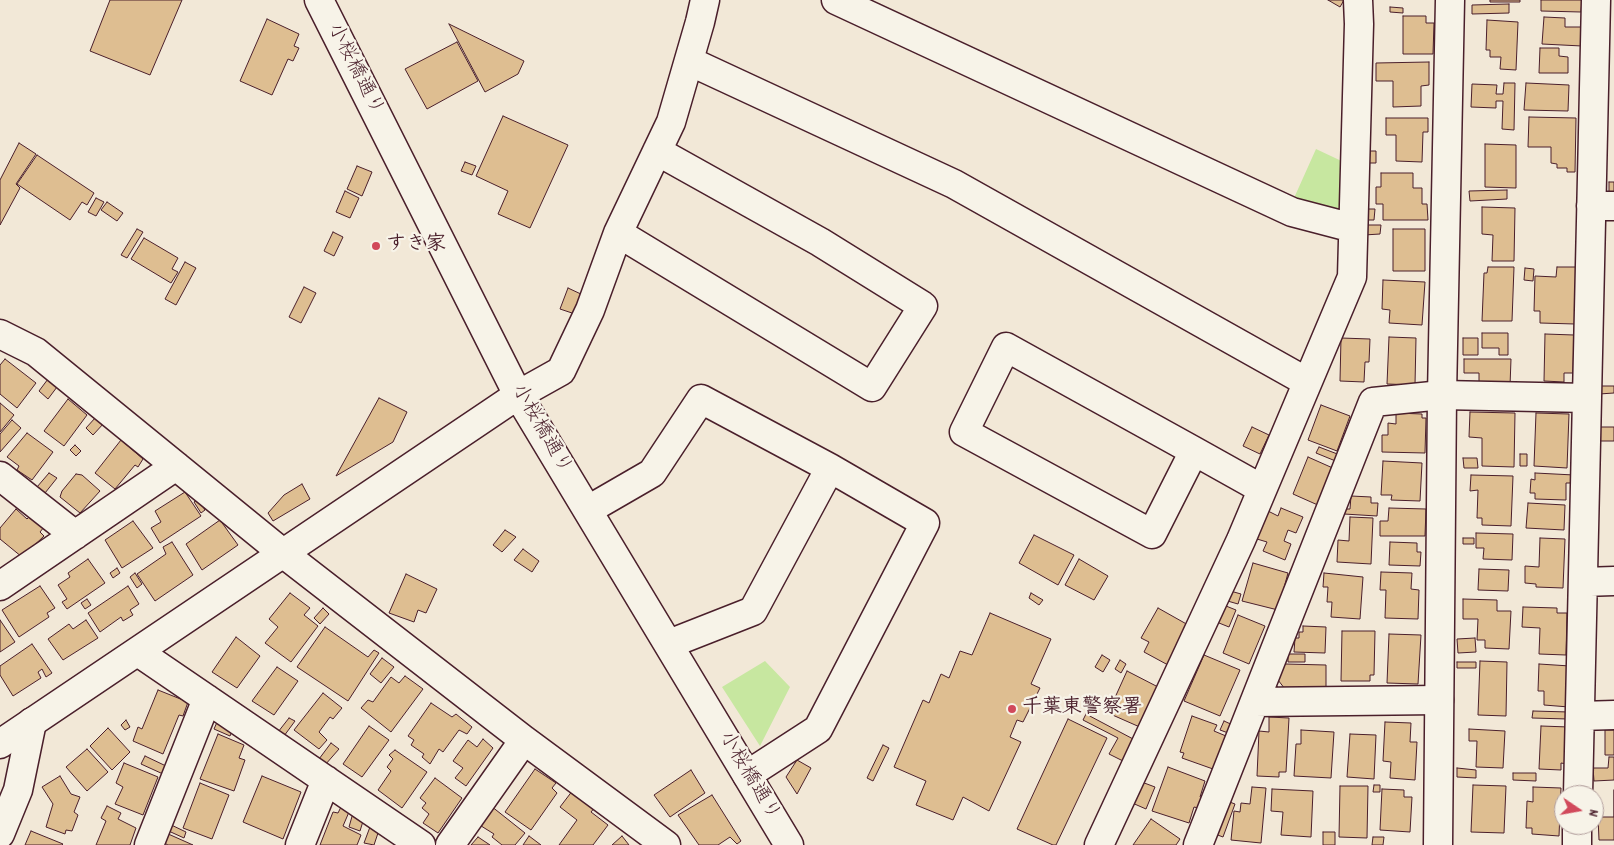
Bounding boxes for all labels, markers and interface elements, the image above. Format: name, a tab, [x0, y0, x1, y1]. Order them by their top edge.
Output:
street label: 小桜橋通り	[321, 20, 387, 120]
place label: すき家	[386, 234, 446, 258]
marker: すき家	[370, 240, 382, 252]
street label: 小桜橋通り	[505, 381, 575, 479]
place label: 千葉東警察署	[1022, 697, 1142, 721]
marker: 千葉東警察署	[1006, 703, 1018, 715]
street label: 小桜橋通り	[712, 728, 784, 826]
north arrow	[1554, 785, 1604, 835]
text: N	[1582, 807, 1603, 818]

